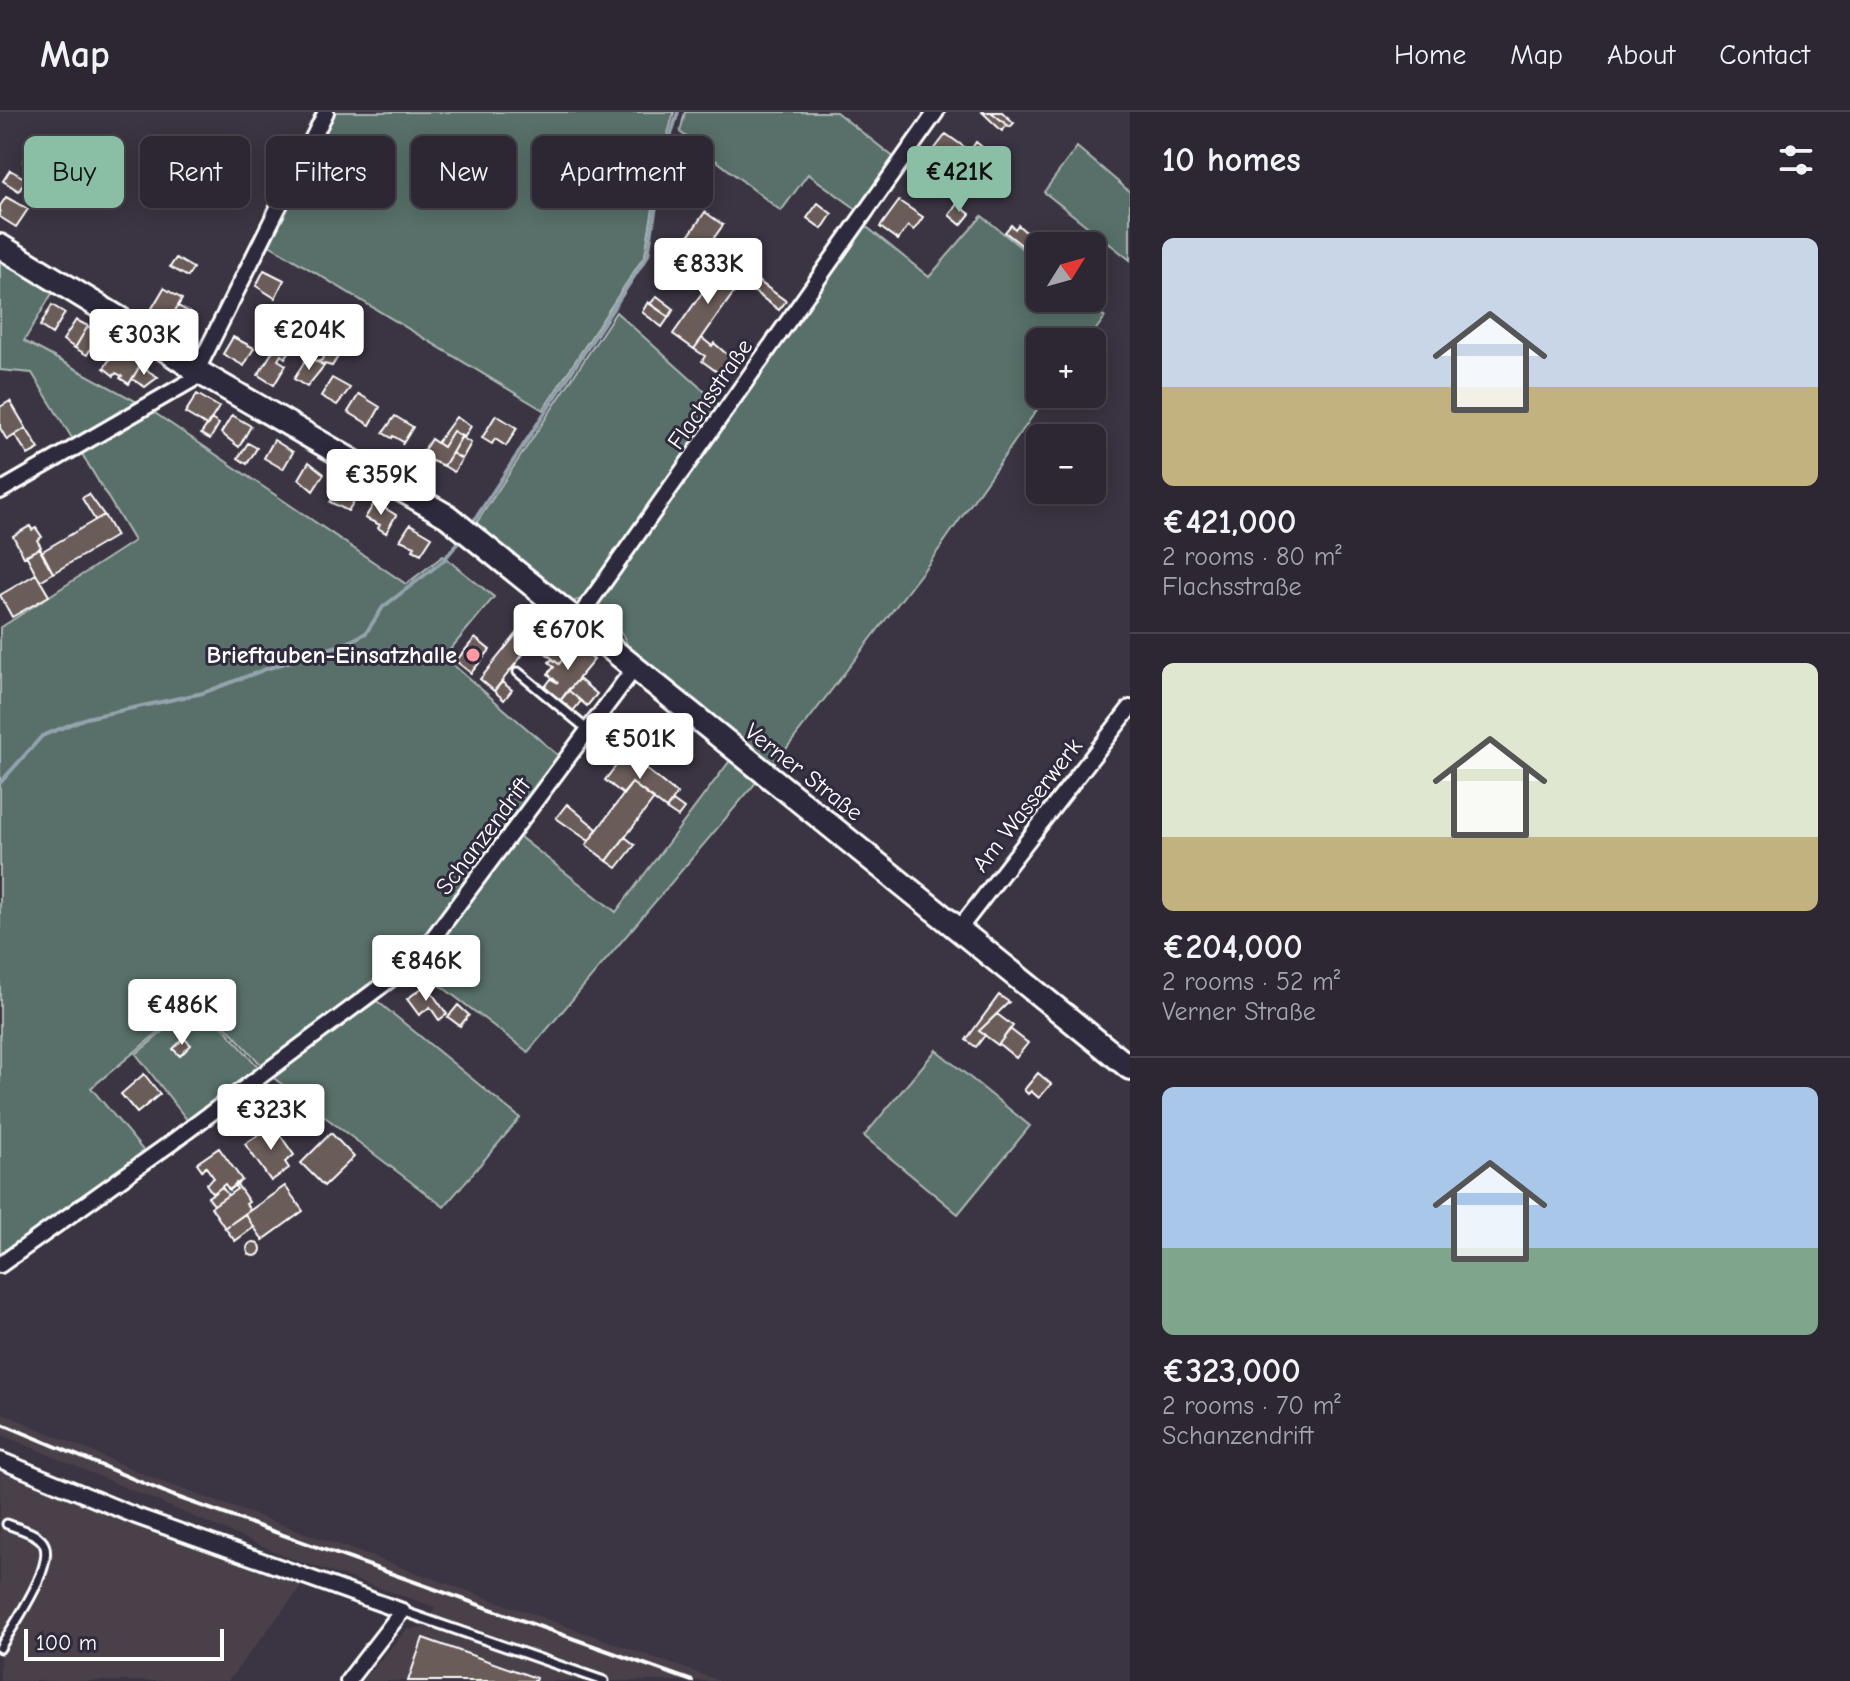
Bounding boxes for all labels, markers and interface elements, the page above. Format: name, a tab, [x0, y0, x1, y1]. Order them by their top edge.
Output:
text: Map	[40, 33, 110, 77]
text: Home	[1394, 39, 1466, 71]
text: Map	[1510, 39, 1563, 71]
text: About	[1607, 39, 1675, 71]
text: Contact	[1719, 39, 1810, 71]
chip: Buy	[24, 136, 124, 208]
chip: Rent	[140, 136, 250, 208]
chip: Filters	[266, 136, 395, 208]
chip: New	[411, 136, 516, 208]
chip: Apartment	[532, 136, 713, 208]
icon: filters	[1774, 138, 1818, 182]
text: 10 homes	[1162, 140, 1301, 180]
pin: €421K	[903, 146, 1015, 214]
text: €421K	[925, 157, 993, 187]
north arrow	[1026, 232, 1106, 312]
map controls	[1026, 232, 1106, 504]
pin: €833K	[652, 238, 764, 306]
text: €833K	[672, 249, 744, 279]
icon: home	[1418, 290, 1562, 434]
pin: €204K	[253, 304, 365, 372]
pin: €303K	[88, 309, 200, 377]
text: €204K	[273, 315, 345, 345]
text: €303K	[107, 320, 181, 350]
button: +	[1026, 328, 1106, 408]
street label: Flachsstraße	[662, 333, 758, 455]
button: −	[1026, 424, 1106, 504]
pin: €359K	[325, 449, 437, 517]
text: €359K	[345, 460, 417, 490]
text: €421,000	[1162, 502, 1297, 542]
text: 2 rooms · 80 m²	[1162, 542, 1342, 572]
text: Flachsstraße	[1162, 572, 1302, 602]
pin: €670K	[512, 604, 624, 672]
text: €670K	[532, 615, 604, 645]
place label: Brieftauben-Einsatzhalle	[207, 641, 457, 669]
marker: Brieftauben-Einsatzhalle	[464, 646, 482, 664]
pin: €501K	[584, 713, 696, 781]
icon: home	[1418, 715, 1562, 859]
street label: Verner Straße	[739, 717, 869, 827]
text: €501K	[604, 724, 676, 754]
street label: Am Wasserwerk	[966, 732, 1088, 877]
street label: Schanzendrift	[430, 771, 537, 900]
text: €204,000	[1162, 927, 1303, 967]
pin: €846K	[370, 935, 482, 1003]
text: €846K	[390, 946, 462, 976]
text: 2 rooms · 52 m²	[1162, 967, 1340, 997]
pin: €486K	[126, 979, 238, 1047]
text: €486K	[146, 990, 218, 1020]
text: Verner Straße	[1162, 997, 1316, 1027]
pin: €323K	[215, 1084, 327, 1152]
text: €323K	[235, 1095, 307, 1125]
icon: home	[1418, 1139, 1562, 1283]
text: €323,000	[1162, 1351, 1301, 1391]
text: 2 rooms · 70 m²	[1162, 1391, 1341, 1421]
text: Schanzendrift	[1162, 1421, 1313, 1451]
scale bar	[24, 1625, 224, 1661]
text: 100 m	[36, 1630, 97, 1656]

